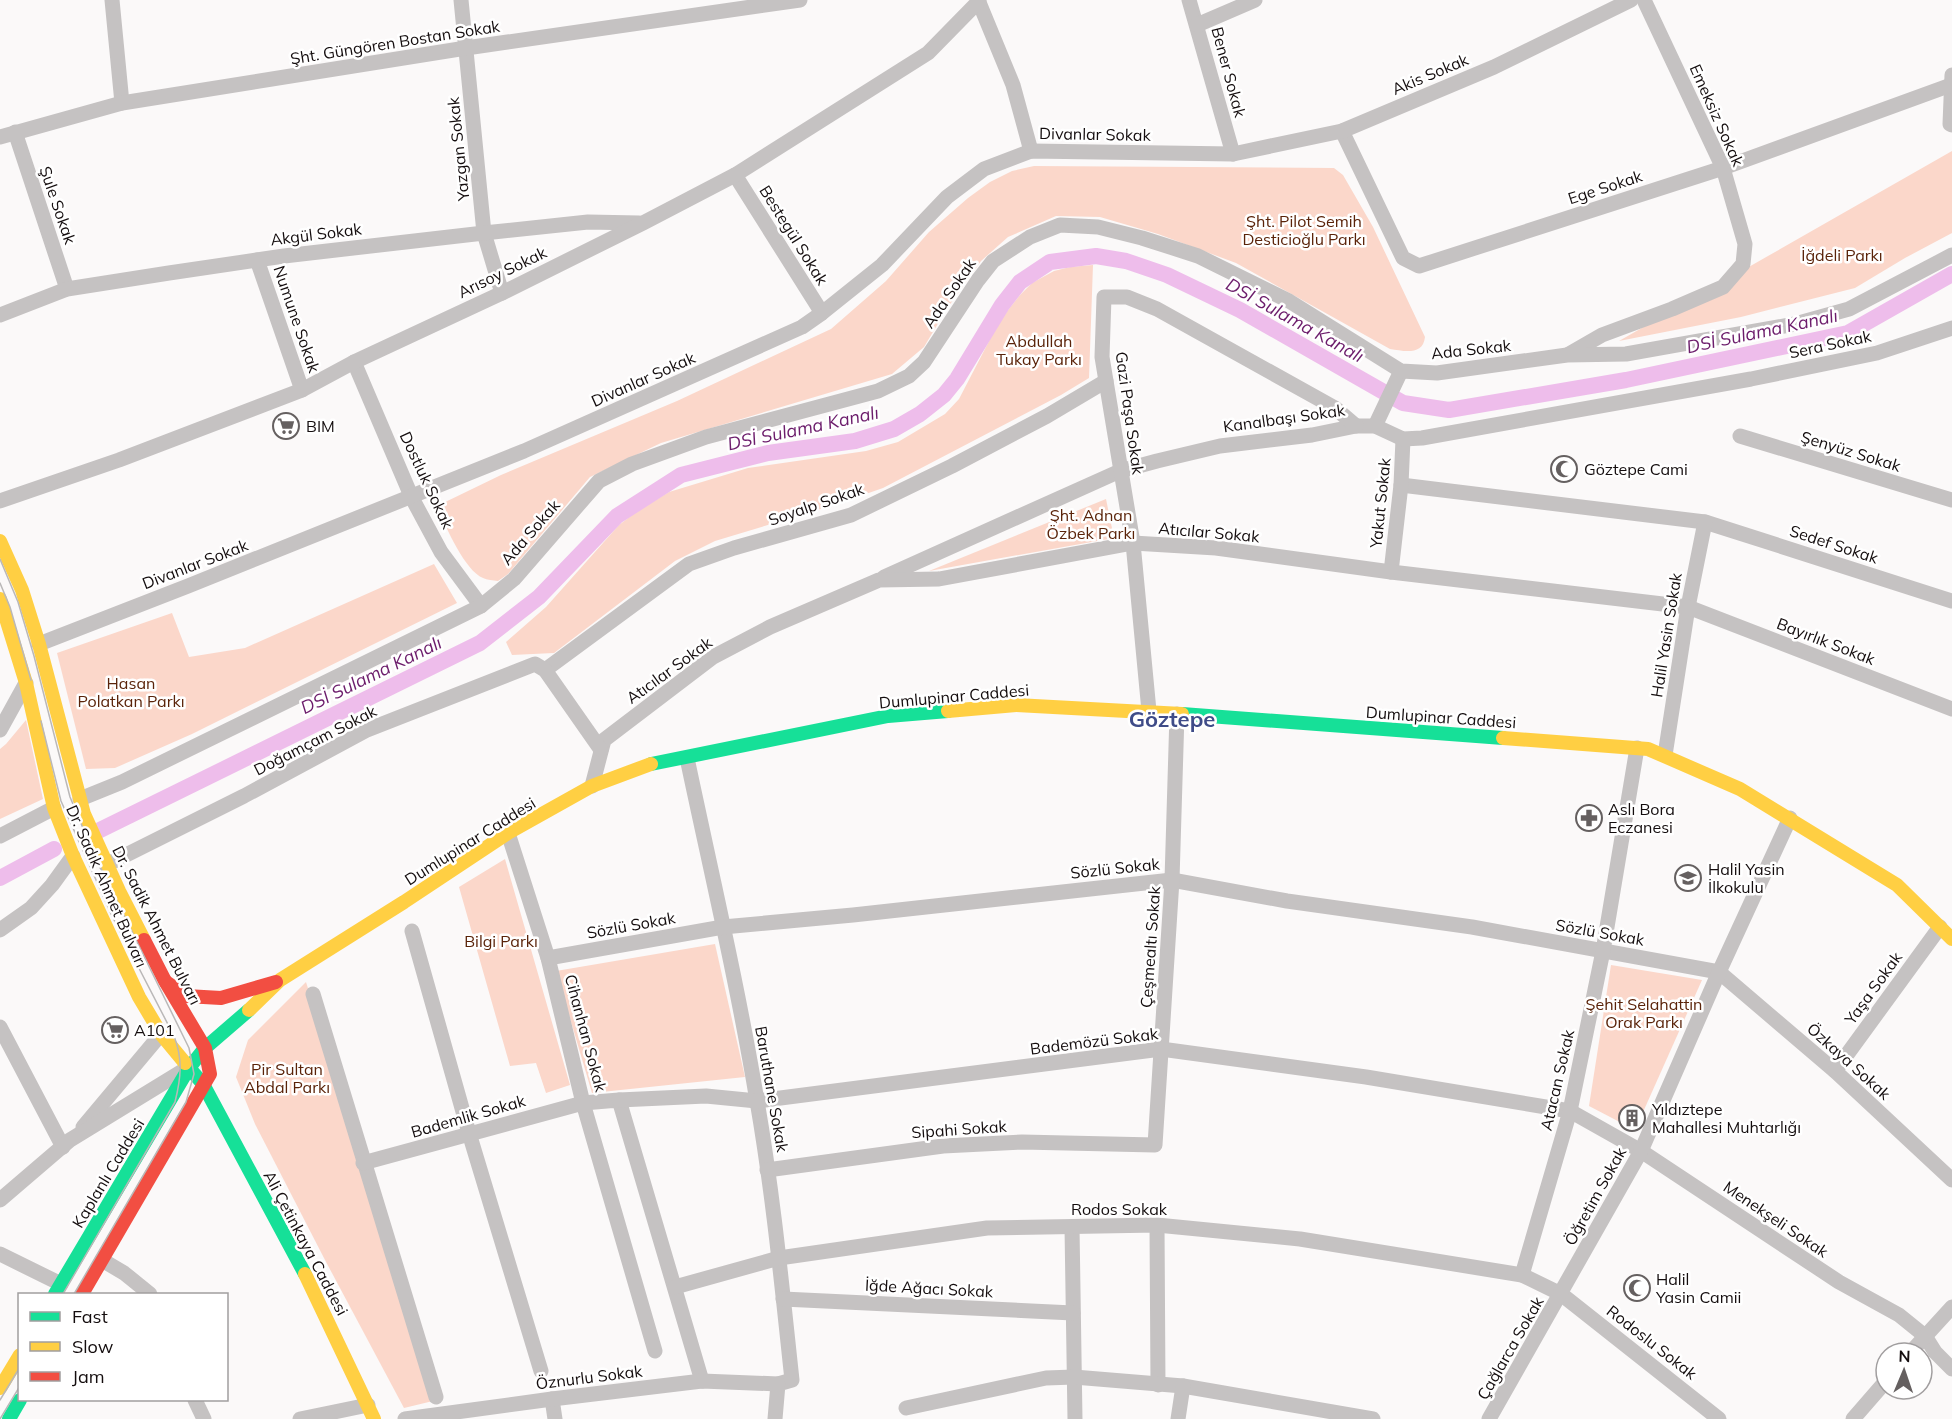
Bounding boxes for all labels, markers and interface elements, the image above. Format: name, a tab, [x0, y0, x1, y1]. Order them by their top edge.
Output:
street label: Şht. Güngören Bostan Sokak	[289, 15, 502, 68]
street label: Bener Sokak	[1207, 25, 1251, 120]
street label: Akis Sokak	[1389, 49, 1472, 99]
street label: Emeksiz Sokak	[1686, 61, 1749, 170]
street label: Yazgan Sokak	[443, 95, 473, 203]
street label: Divanlar Sokak	[1039, 123, 1152, 145]
street label: Şule Sokak	[35, 163, 81, 247]
street label: Ege Sokak	[1565, 165, 1645, 208]
street label: Bestegül Sokak	[755, 182, 833, 289]
park label: Şht. Pilot Semih Desticioğlu Parkı	[1242, 211, 1366, 249]
street label: Akgül Sokak	[269, 218, 364, 250]
street label: Arısoy Sokak	[454, 242, 550, 302]
park label: İğdeli Parkı	[1801, 245, 1883, 265]
street label: Ada Sokak	[918, 254, 980, 332]
street label: Numune Sokak	[269, 263, 325, 376]
water label: DSİ Sulama Kanalı	[1222, 273, 1368, 367]
water label: DSİ Sulama Kanalı	[1684, 304, 1840, 358]
street label: Sera Sokak	[1787, 325, 1874, 362]
park label: Abdullah Tukay Parkı	[996, 331, 1082, 369]
street label: Ada Sokak	[1430, 335, 1513, 363]
street label: Divanlar Sokak	[588, 347, 699, 411]
street label: Gazi Paşa Sokak	[1111, 350, 1149, 477]
street label: Kanalbaşı Sokak	[1222, 399, 1347, 436]
water label: DSİ Sulama Kanalı	[725, 401, 881, 455]
supermarket icon: BIM	[271, 411, 301, 441]
place label: BIM	[306, 416, 335, 436]
street label: Şenyüz Sokak	[1799, 426, 1904, 476]
street label: Dostluk Sokak	[396, 428, 459, 533]
mosque icon: Göztepe Cami	[1549, 454, 1579, 484]
street label: Yakut Sokak	[1365, 456, 1395, 550]
place label: Göztepe Cami	[1584, 459, 1688, 479]
street label: Soyalp Sokak	[766, 478, 867, 530]
street label: Ada Sokak	[496, 495, 564, 569]
park label: Şht. Adnan Özbek Parkı	[1047, 505, 1135, 543]
street label: Atıcılar Sokak	[1158, 518, 1261, 546]
street label: Sedef Sokak	[1787, 520, 1881, 568]
street label: Divanlar Sokak	[139, 534, 251, 593]
street label: Halil Yasin Sokak	[1646, 570, 1686, 699]
street label: Bayırlık Sokak	[1774, 613, 1879, 669]
water label: DSİ Sulama Kanalı	[297, 631, 445, 719]
street label: Atıcılar Sokak	[622, 632, 716, 708]
park label: Hasan Polatkan Parkı	[77, 673, 185, 711]
street label: Dumlupinar Caddesi	[878, 679, 1030, 713]
street label: Doğamçam Sokak	[250, 700, 380, 780]
street label: Dumlupinar Caddesi	[1365, 702, 1517, 732]
district label: Göztepe	[1129, 705, 1215, 733]
street label: Dumlupinar Caddesi	[401, 793, 539, 889]
place label: Aslı Bora Eczanesi	[1608, 799, 1675, 837]
street label: Dr. Sadık Ahmet Bulvarı	[62, 802, 152, 970]
pharmacy icon: Aslı Bora Eczanesi	[1574, 803, 1604, 833]
street label: Dr. Sadik Ahmet Bulvarı	[108, 842, 206, 1008]
street label: Sözlü Sokak	[1069, 853, 1161, 883]
place label: Halil Yasin İlkokulu	[1708, 859, 1785, 897]
school or university icon: Halil Yasin İlkokulu	[1673, 863, 1703, 893]
street label: Çeşmealtı Sokak	[1136, 885, 1164, 1008]
street label: Sözlü Sokak	[585, 907, 678, 943]
street label: Sözlü Sokak	[1554, 914, 1647, 950]
park label: Bilgi Parkı	[464, 931, 538, 951]
street label: Yaşa Sokak	[1839, 947, 1906, 1029]
street label: Cihanhan Sokak	[561, 972, 611, 1095]
park label: Şehit Selahattin Orak Parkı	[1586, 994, 1702, 1032]
supermarket icon: A101	[100, 1015, 130, 1045]
street label: Özkaya Sokak	[1803, 1018, 1895, 1104]
place label: A101	[134, 1020, 175, 1040]
street label: Bademözü Sokak	[1029, 1023, 1160, 1059]
street label: Baruthane Sokak	[751, 1024, 793, 1154]
street label: Atacan Sokak	[1536, 1027, 1578, 1132]
park label: Pir Sultan Abdal Parkı	[244, 1059, 330, 1097]
street label: Bademlik Sokak	[409, 1090, 528, 1142]
place label: Yıldıztepe Mahallesi Muhtarlığı	[1651, 1099, 1801, 1137]
building icon: Yıldıztepe Mahallesi Muhtarlığı	[1617, 1103, 1647, 1133]
street label: Kaplanlı Caddesi	[68, 1115, 148, 1231]
street label: Sipahi Sokak	[911, 1116, 1008, 1142]
street label: Öğretim Sokak	[1560, 1143, 1631, 1249]
street label: Ali Çetinkaya Caddesi	[259, 1167, 353, 1319]
street label: Menekşeli Sokak	[1720, 1177, 1833, 1262]
street label: Rodos Sokak	[1071, 1199, 1168, 1219]
place label: Halil Yasin Camii	[1655, 1269, 1741, 1307]
mosque icon: Halil Yasin Camii	[1622, 1273, 1652, 1303]
street label: İğde Ağacı Sokak	[864, 1275, 994, 1301]
street label: Çağlarca Sokak	[1472, 1292, 1548, 1403]
legend	[18, 1293, 228, 1401]
street label: Rodoslu Sokak	[1603, 1301, 1702, 1384]
text: Fast	[72, 1305, 108, 1328]
text: Slow	[72, 1335, 114, 1358]
north arrow	[1874, 1341, 1934, 1401]
text: N	[1898, 1346, 1911, 1366]
street label: Öznurlu Sokak	[534, 1360, 644, 1393]
text: Jam	[72, 1365, 105, 1388]

